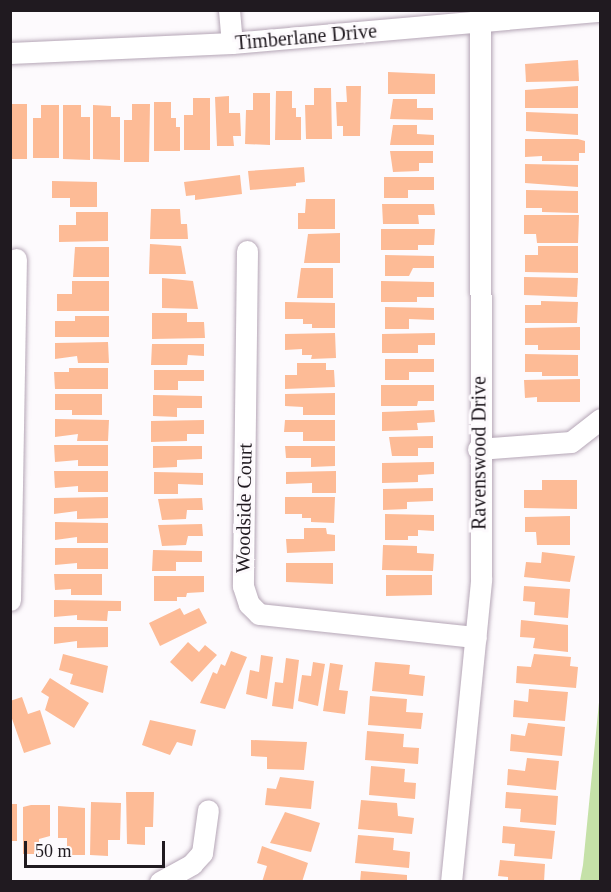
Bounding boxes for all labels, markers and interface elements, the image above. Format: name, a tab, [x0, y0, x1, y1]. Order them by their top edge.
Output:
street label: Timberlane Drive	[234, 19, 378, 55]
street label: Ravenswood Drive	[467, 376, 491, 530]
street label: Woodside Court	[231, 443, 257, 573]
scale bar	[27, 829, 168, 867]
text: 50 m	[35, 841, 72, 861]

